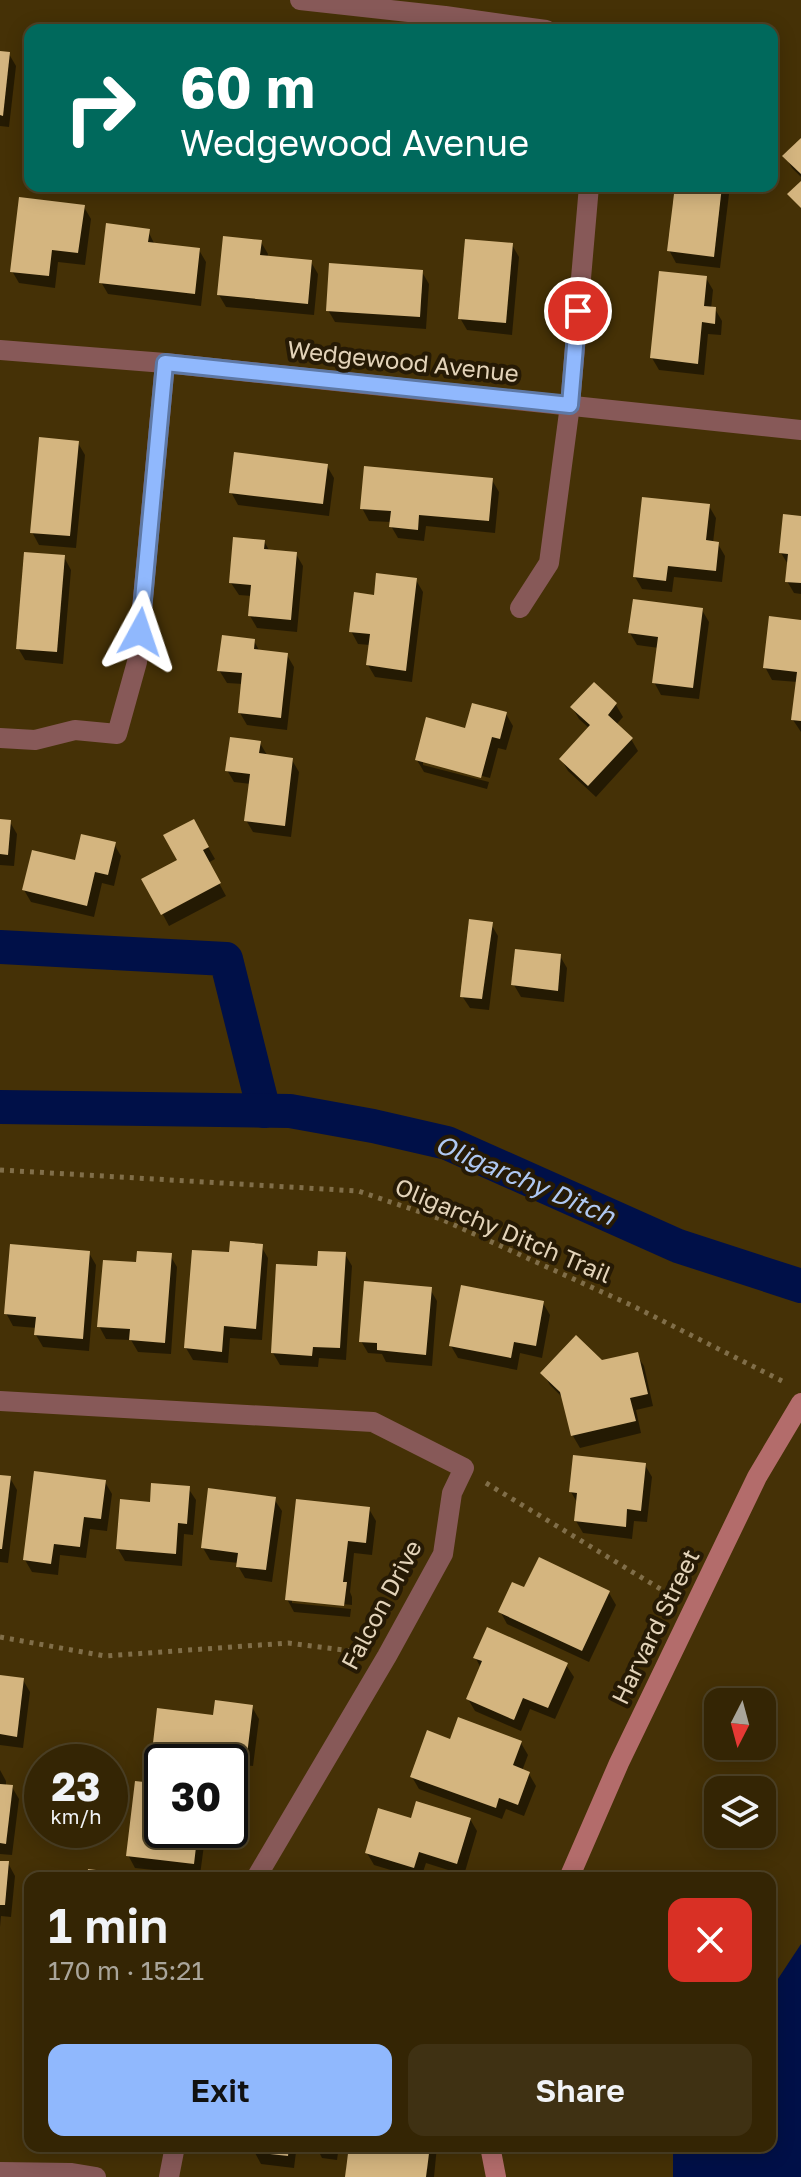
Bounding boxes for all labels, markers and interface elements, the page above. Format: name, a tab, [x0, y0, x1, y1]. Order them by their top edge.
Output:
text: 60 m	[180, 53, 315, 120]
icon: right	[48, 56, 152, 160]
text: Wedgewood Avenue	[180, 121, 529, 164]
pin	[544, 277, 612, 345]
icon: arrive	[556, 289, 600, 333]
street label: Wedgewood Avenue	[286, 334, 520, 387]
position arrow	[98, 590, 182, 674]
water label: Oligarchy Ditch	[431, 1128, 620, 1232]
street label: Oligarchy Ditch Trail	[391, 1171, 616, 1288]
street label: Falcon Drive	[334, 1535, 427, 1674]
street label: Harvard Street	[605, 1544, 705, 1709]
north arrow	[704, 1688, 776, 1760]
map controls	[704, 1688, 776, 1848]
speed limit sign: 30	[144, 1744, 248, 1848]
text: 23	[52, 1762, 100, 1810]
button: layers	[704, 1776, 776, 1848]
text: km/h	[51, 1804, 101, 1828]
text: 1 min	[48, 1896, 168, 1954]
button: close	[668, 1898, 752, 1982]
text: 170 m · 15:21	[48, 1955, 204, 1986]
button: Exit	[48, 2044, 392, 2136]
button: Share	[408, 2044, 752, 2136]

